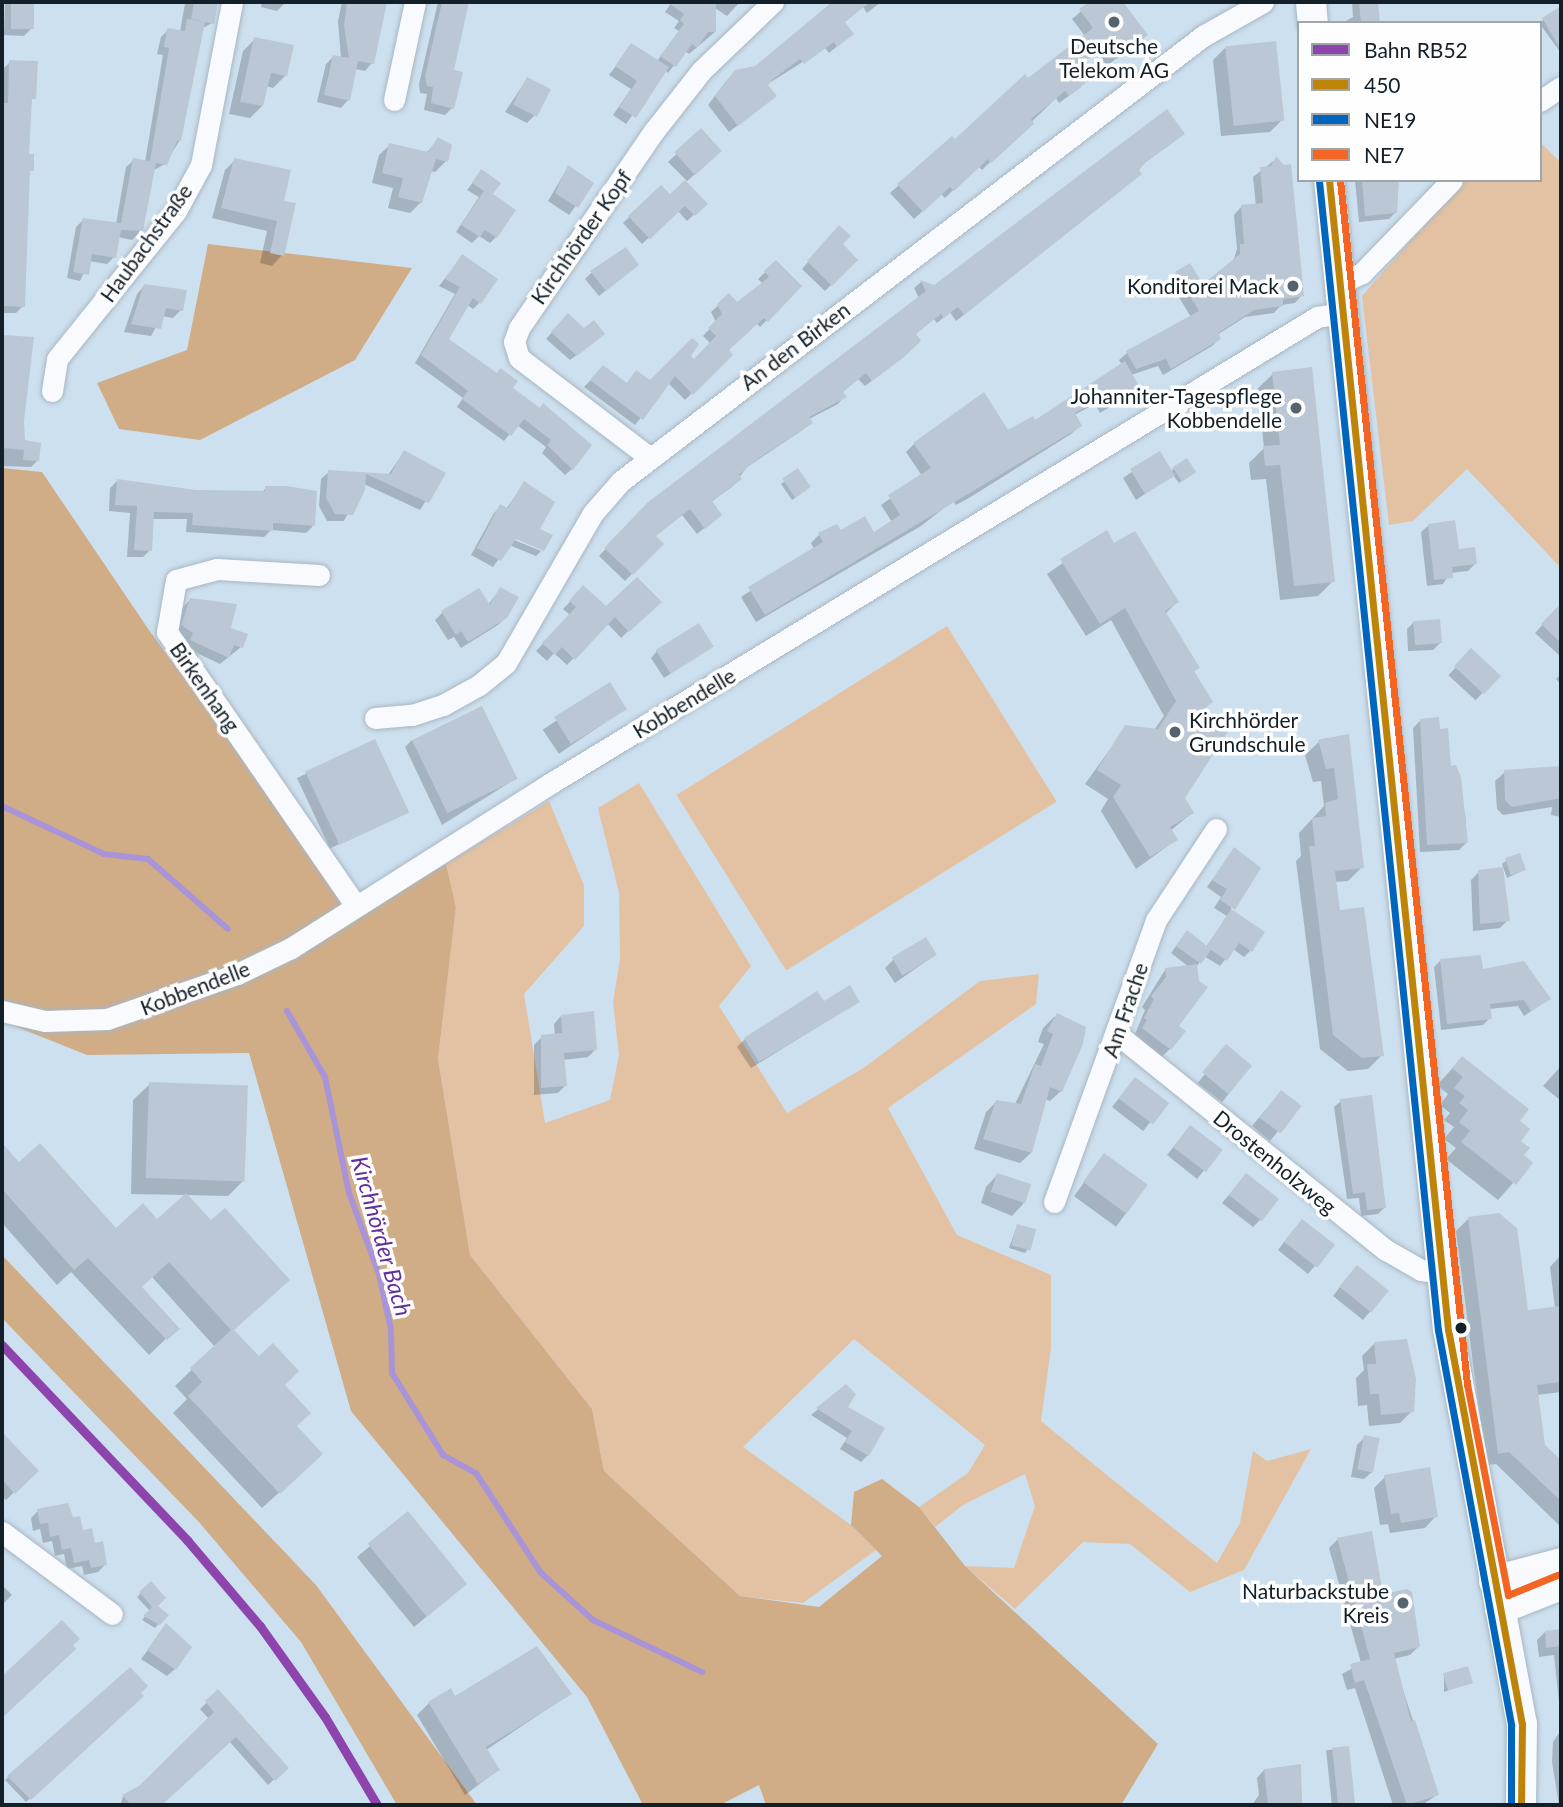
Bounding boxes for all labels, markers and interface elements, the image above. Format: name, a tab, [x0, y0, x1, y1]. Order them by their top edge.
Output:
marker: Deutsche Telekom AG	[1106, 14, 1122, 30]
legend	[1297, 21, 1542, 182]
place label: Deutsche Telekom AG	[1059, 33, 1169, 83]
text: Bahn RB52	[1364, 37, 1468, 62]
text: 450	[1364, 72, 1401, 97]
text: NE19	[1364, 107, 1417, 132]
text: NE7	[1364, 142, 1404, 167]
street label: Kirchhörder Kopf	[525, 165, 637, 309]
street label: Haubachstraße	[95, 179, 197, 307]
place label: Konditorei Mack	[1127, 273, 1279, 299]
marker: Konditorei Mack	[1285, 278, 1301, 294]
street label: An den Birken	[735, 297, 855, 395]
place label: Johanniter-Tagespflege Kobbendelle	[1070, 383, 1282, 433]
marker: Johanniter-Tagespflege Kobbendelle	[1288, 400, 1304, 416]
street label: Birkenhang	[165, 637, 245, 737]
street label: Kobbendelle	[628, 663, 740, 743]
place label: Kirchhörder Grundschule	[1189, 707, 1306, 757]
marker: Kirchhörder Grundschule	[1167, 724, 1183, 740]
street label: Kobbendelle	[137, 956, 253, 1020]
street label: Am Frache	[1097, 959, 1153, 1061]
street label: Drostenholzweg	[1209, 1105, 1341, 1219]
water label: Kirchhörder Bach	[346, 1153, 418, 1319]
unlabelled marker	[1454, 1321, 1468, 1335]
place label: Naturbackstube Kreis	[1242, 1578, 1389, 1628]
marker: Naturbackstube Kreis	[1395, 1595, 1411, 1611]

